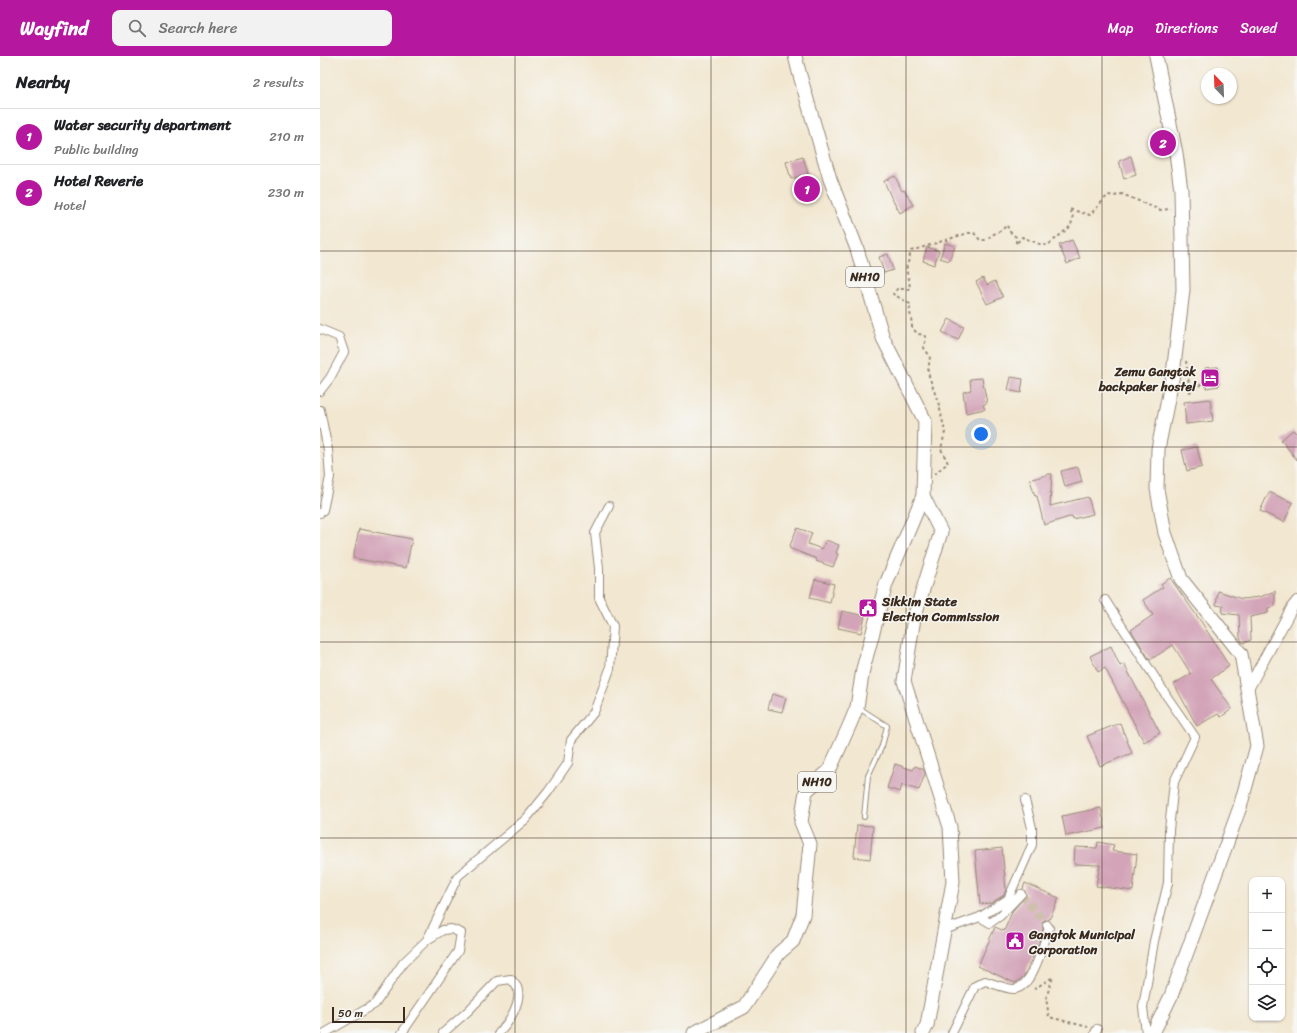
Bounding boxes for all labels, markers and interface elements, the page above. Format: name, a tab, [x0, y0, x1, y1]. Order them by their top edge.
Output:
search box	[112, 10, 392, 46]
text: Wayfind	[20, 12, 88, 45]
text: Search here	[158, 15, 237, 41]
text: Map	[1107, 16, 1133, 41]
text: Directions	[1155, 16, 1218, 41]
text: Saved	[1240, 16, 1277, 41]
icon: search	[126, 17, 148, 39]
text: Nearby	[16, 67, 70, 97]
north arrow	[1201, 68, 1237, 104]
text: 2 results	[253, 71, 304, 94]
text: Water security department	[54, 112, 232, 138]
text: 1	[26, 125, 32, 148]
text: 210 m	[269, 125, 304, 148]
pin: 2	[1150, 128, 1176, 158]
text: Public building	[54, 138, 139, 161]
text: Hotel Reverie	[54, 168, 143, 194]
pin: 1	[794, 174, 820, 204]
text: 2	[25, 181, 33, 204]
text: 230 m	[268, 181, 304, 204]
text: Hotel	[54, 194, 86, 217]
road number: NH10	[846, 267, 884, 287]
place label: Zemu Gangtok backpaker hostel	[1098, 360, 1197, 398]
hotel icon: Zemu Gangtok backpaker hostel	[1199, 367, 1221, 389]
your location	[971, 424, 991, 444]
place label: Sikkim State Election Commission	[881, 590, 1000, 628]
public building icon: Sikkim State Election Commission	[857, 597, 879, 619]
road number: NH10	[798, 772, 836, 792]
map controls	[1249, 877, 1285, 1021]
button: +	[1249, 877, 1285, 913]
button: −	[1249, 913, 1285, 949]
place label: Gangtok Municipal Corporation	[1028, 923, 1136, 961]
public building icon: Gangtok Municipal Corporation	[1004, 930, 1026, 952]
button: locate	[1249, 949, 1285, 985]
button: layers	[1249, 985, 1285, 1021]
text: 50 m	[338, 1004, 363, 1023]
scale bar	[332, 1005, 405, 1024]

